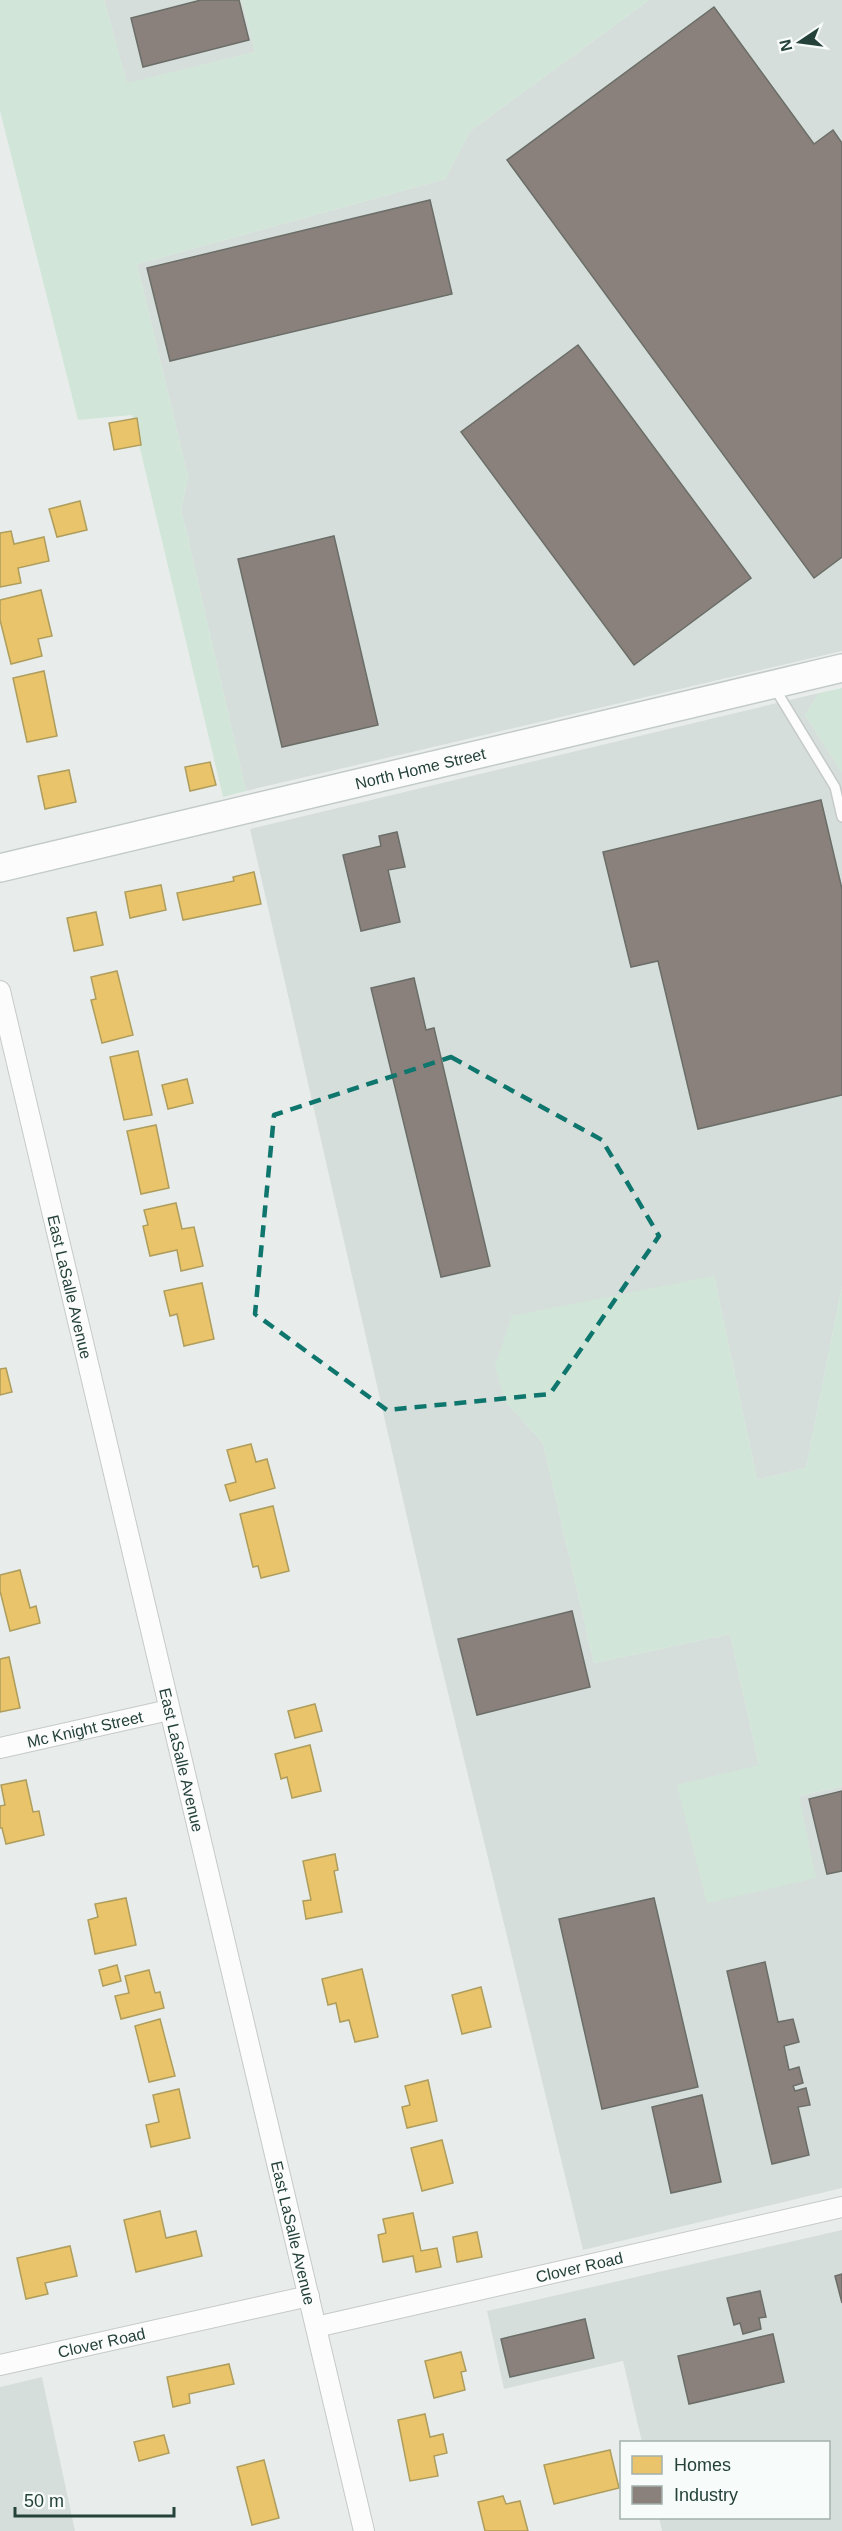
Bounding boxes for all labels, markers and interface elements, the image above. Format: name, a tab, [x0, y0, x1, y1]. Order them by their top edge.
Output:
north arrow	[770, 12, 830, 72]
text: N	[776, 38, 795, 53]
street label: North Home Street	[354, 745, 488, 792]
street label: East LaSalle Avenue	[44, 1213, 95, 1361]
street label: East LaSalle Avenue	[156, 1686, 206, 1834]
street label: Mc Knight Street	[25, 1708, 145, 1751]
street label: East LaSalle Avenue	[268, 2159, 318, 2307]
street label: Clover Road	[534, 2249, 625, 2286]
street label: Clover Road	[56, 2325, 147, 2361]
legend	[620, 2441, 830, 2519]
text: Homes	[674, 2455, 731, 2475]
scale bar	[15, 2480, 174, 2518]
text: Industry	[674, 2485, 738, 2505]
text: 50 m	[24, 2491, 64, 2511]

